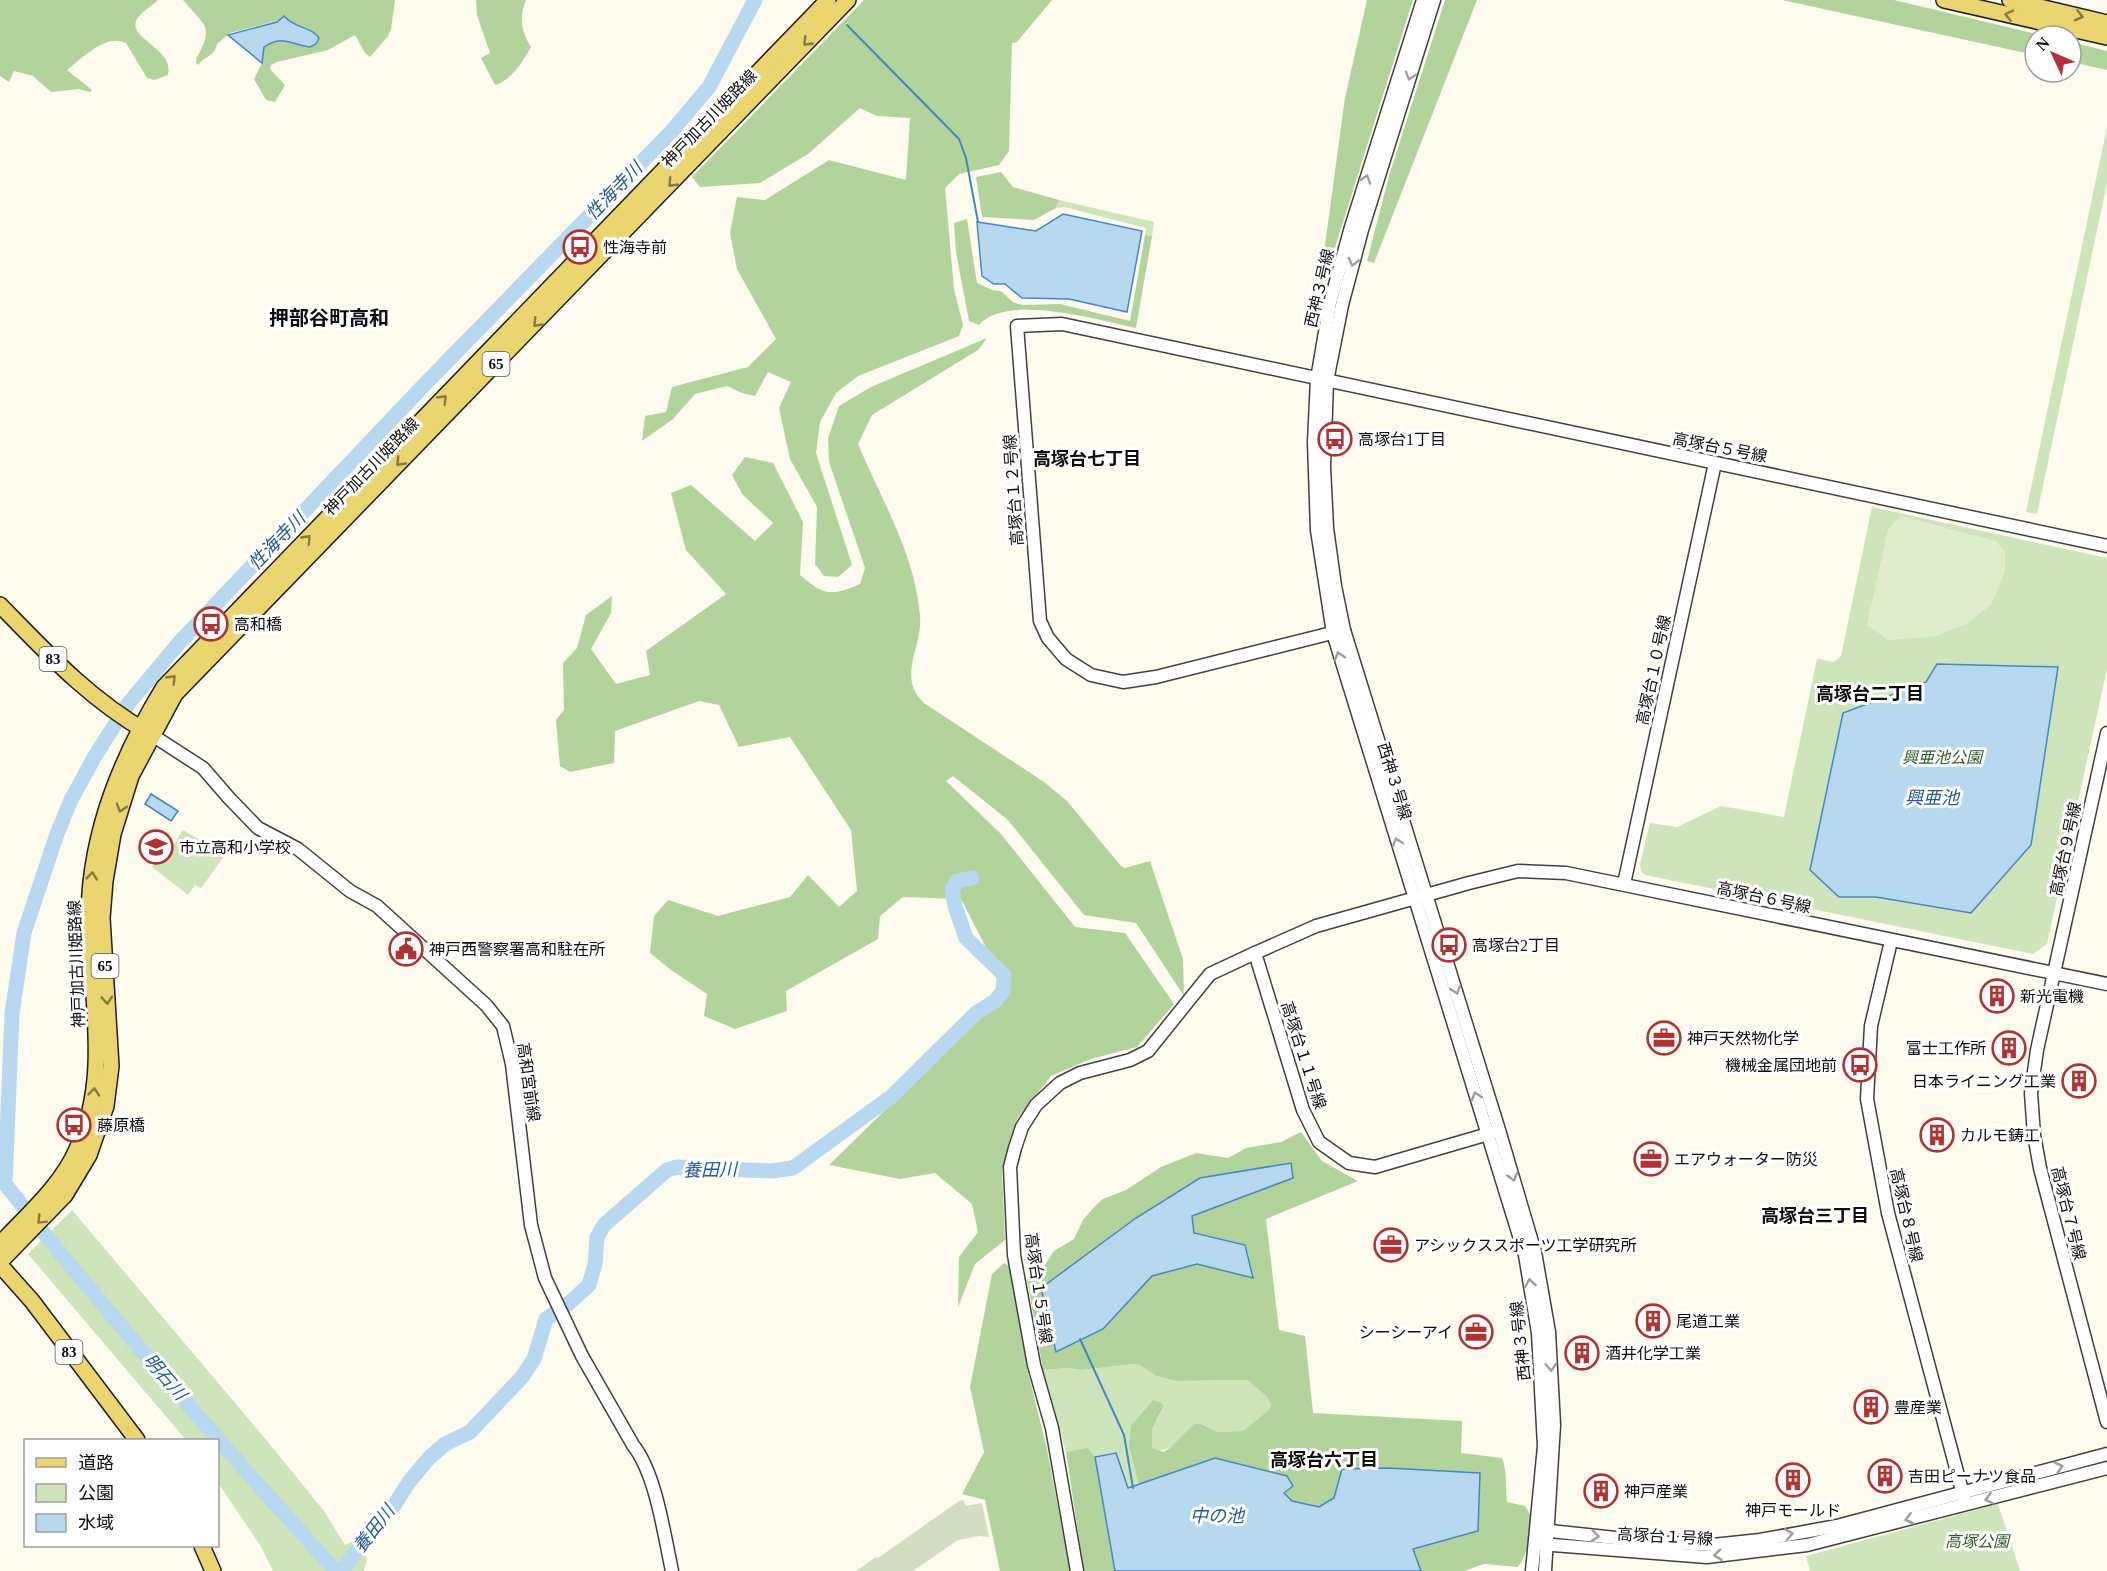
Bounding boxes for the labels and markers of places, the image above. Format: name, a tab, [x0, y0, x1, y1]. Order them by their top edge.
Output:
bus stop icon: 性海寺前	[562, 229, 598, 265]
place label: 性海寺前	[603, 239, 667, 256]
bus stop icon: 高塚台1丁目	[1317, 421, 1353, 457]
place label: 高塚台1丁目	[1358, 431, 1446, 448]
bus stop icon: 高和橋	[193, 606, 229, 642]
place label: 高和橋	[234, 616, 282, 633]
school or university icon: 市立高和小学校	[138, 829, 174, 865]
place label: 市立高和小学校	[179, 839, 291, 856]
bus stop icon: 高塚台2丁目	[1431, 927, 1467, 963]
public building icon: 神戸西警察署高和駐在所	[388, 931, 424, 967]
place label: 高塚台2丁目	[1472, 937, 1560, 954]
place label: 神戸西警察署高和駐在所	[429, 941, 605, 958]
building icon: 新光電機	[1979, 978, 2015, 1014]
place label: 新光電機	[2020, 988, 2084, 1005]
office icon: 神戸天然物化学	[1646, 1020, 1682, 1056]
place label: 神戸天然物化学	[1687, 1030, 1799, 1047]
building icon: 富士工作所	[1991, 1030, 2027, 1066]
place label: 富士工作所	[1906, 1040, 1986, 1057]
bus stop icon: 機械金属団地前	[1842, 1047, 1878, 1083]
place label: 機械金属団地前	[1725, 1057, 1837, 1074]
building icon: 日本ライニング工業	[2061, 1063, 2097, 1099]
place label: 日本ライニング工業	[1912, 1073, 2056, 1090]
bus stop icon: 藤原橋	[56, 1107, 92, 1143]
place label: 藤原橋	[97, 1117, 145, 1134]
building icon: カルモ鋳工	[1919, 1117, 1955, 1153]
place label: カルモ鋳工	[1960, 1127, 2040, 1144]
office icon: エアウォーター防災	[1633, 1141, 1669, 1177]
place label: エアウォーター防災	[1674, 1151, 1818, 1168]
office icon: アシックススポーツ工学研究所	[1373, 1227, 1409, 1263]
place label: アシックススポーツ工学研究所	[1414, 1237, 1637, 1254]
building icon: 尾道工業	[1635, 1303, 1671, 1339]
place label: 尾道工業	[1676, 1313, 1740, 1330]
office icon: シーシーアイ	[1458, 1314, 1494, 1350]
place label: シーシーアイ	[1359, 1324, 1453, 1341]
building icon: 酒井化学工業	[1564, 1335, 1600, 1371]
place label: 酒井化学工業	[1605, 1345, 1701, 1362]
building icon: 豊産業	[1853, 1389, 1889, 1425]
place label: 豊産業	[1894, 1399, 1942, 1416]
building icon: 吉田ピーナツ食品	[1867, 1458, 1903, 1494]
building icon: 神戸モールド	[1775, 1462, 1811, 1498]
place label: 吉田ピーナツ食品	[1908, 1468, 2036, 1485]
building icon: 神戸産業	[1583, 1473, 1619, 1509]
place label: 神戸産業	[1624, 1483, 1688, 1500]
place label: 神戸モールド	[1745, 1502, 1841, 1519]

